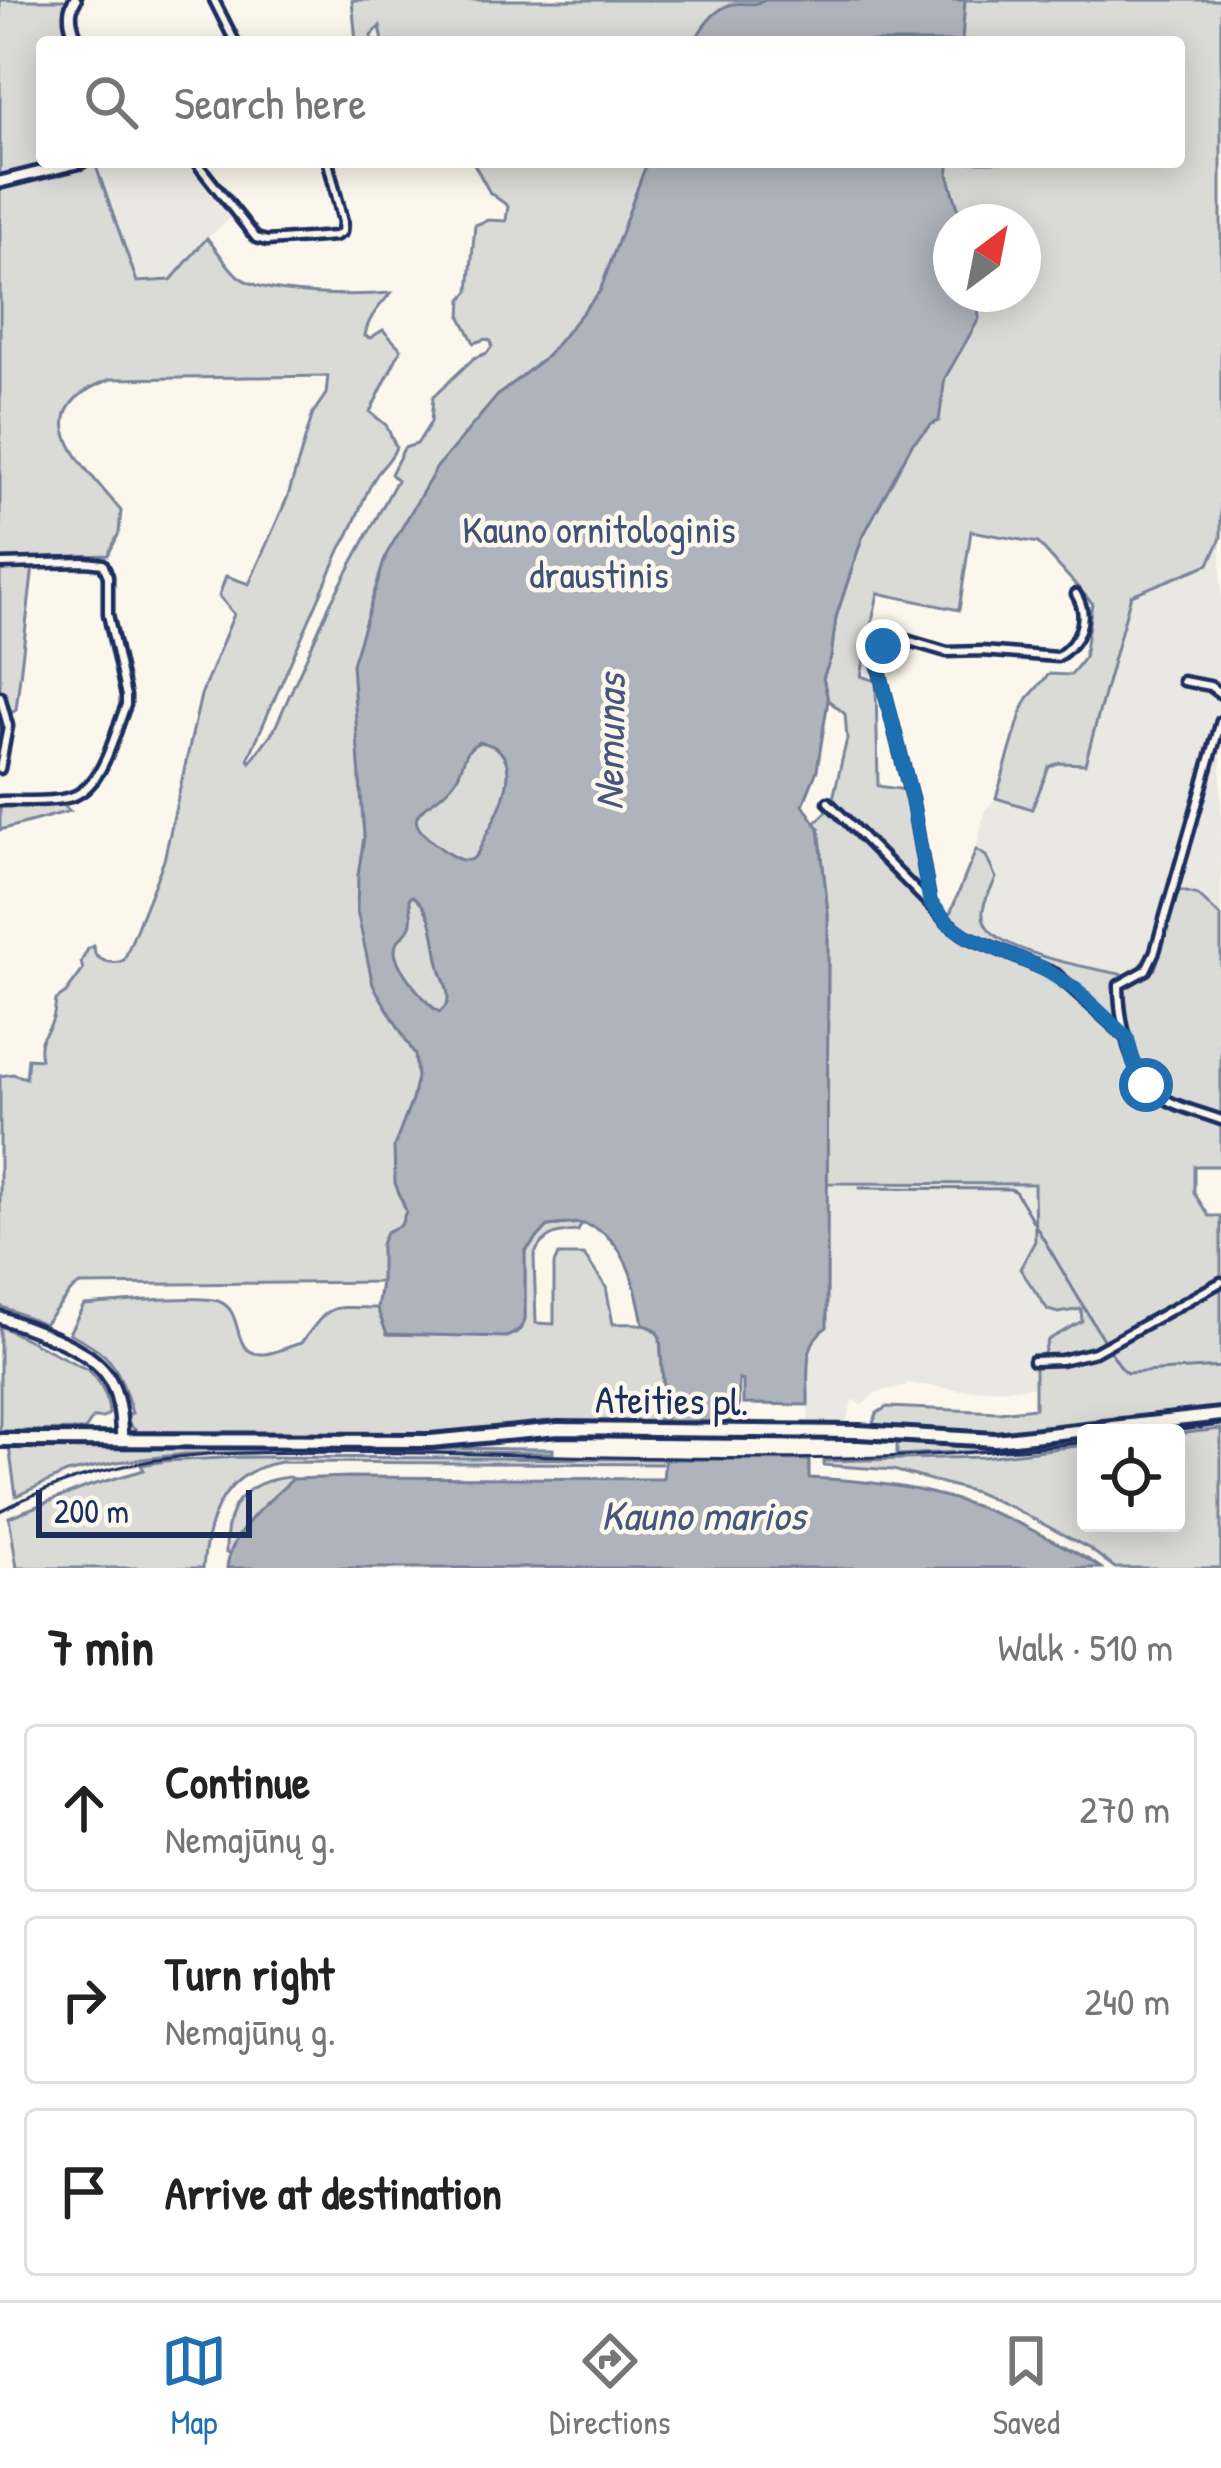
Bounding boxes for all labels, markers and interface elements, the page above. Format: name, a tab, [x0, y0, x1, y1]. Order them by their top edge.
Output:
search box	[36, 36, 1185, 168]
icon: search	[78, 69, 144, 135]
text: Search here	[174, 72, 366, 133]
north arrow	[933, 204, 1041, 312]
park label: Kauno ornitologinis draustinis	[462, 502, 736, 600]
route end	[856, 619, 910, 673]
water label: Nemunas	[579, 670, 638, 811]
route start	[1119, 1058, 1173, 1112]
street label: Ateities pl.	[595, 1372, 749, 1427]
map controls	[1077, 1424, 1185, 1532]
button: locate	[1077, 1424, 1185, 1532]
scale bar	[36, 1484, 252, 1537]
water label: Kauno marios	[601, 1486, 809, 1543]
text: 200 m	[54, 1489, 129, 1533]
text: 7 min	[48, 1612, 154, 1681]
text: Walk · 510 m	[998, 1620, 1173, 1673]
text: Continue	[165, 1751, 310, 1812]
icon: ahead	[51, 1775, 117, 1841]
text: 270 m	[1079, 1782, 1170, 1835]
text: Nemajūnų g.	[165, 1812, 336, 1865]
text: Turn right	[165, 1943, 334, 2004]
icon: right	[51, 1967, 117, 2033]
text: 240 m	[1084, 1974, 1170, 2027]
text: Nemajūnų g.	[165, 2004, 336, 2057]
icon: arrive	[51, 2159, 117, 2225]
text: Arrive at destination	[165, 2162, 502, 2223]
tab: Map	[161, 2328, 227, 2444]
tab: Directions	[549, 2328, 671, 2444]
tab: Saved	[993, 2328, 1060, 2444]

